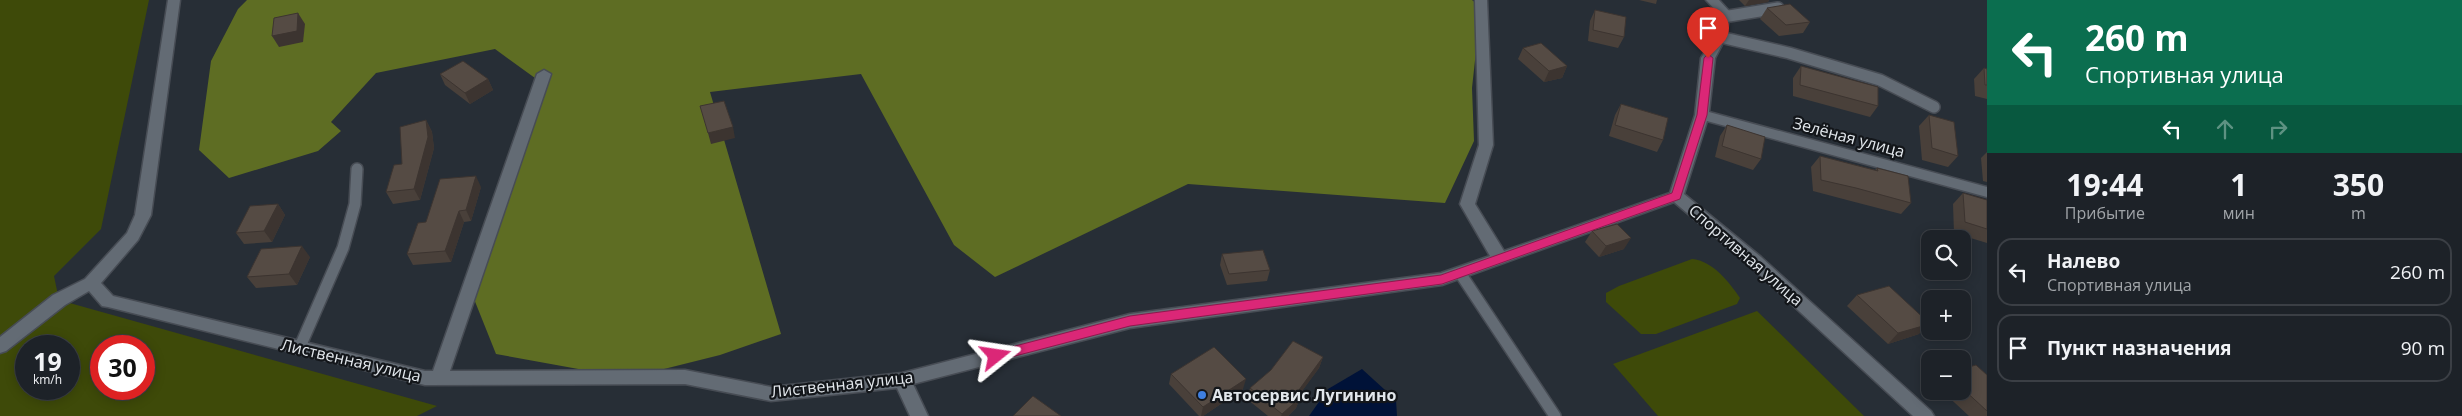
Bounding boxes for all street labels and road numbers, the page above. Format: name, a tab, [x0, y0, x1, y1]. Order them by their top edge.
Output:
street label: Зелёная улица	[1791, 112, 1907, 162]
street label: Спортивная улица	[1684, 199, 1808, 311]
street label: Лиственная улица	[279, 333, 423, 387]
street label: Лиственная улица	[770, 366, 914, 402]

